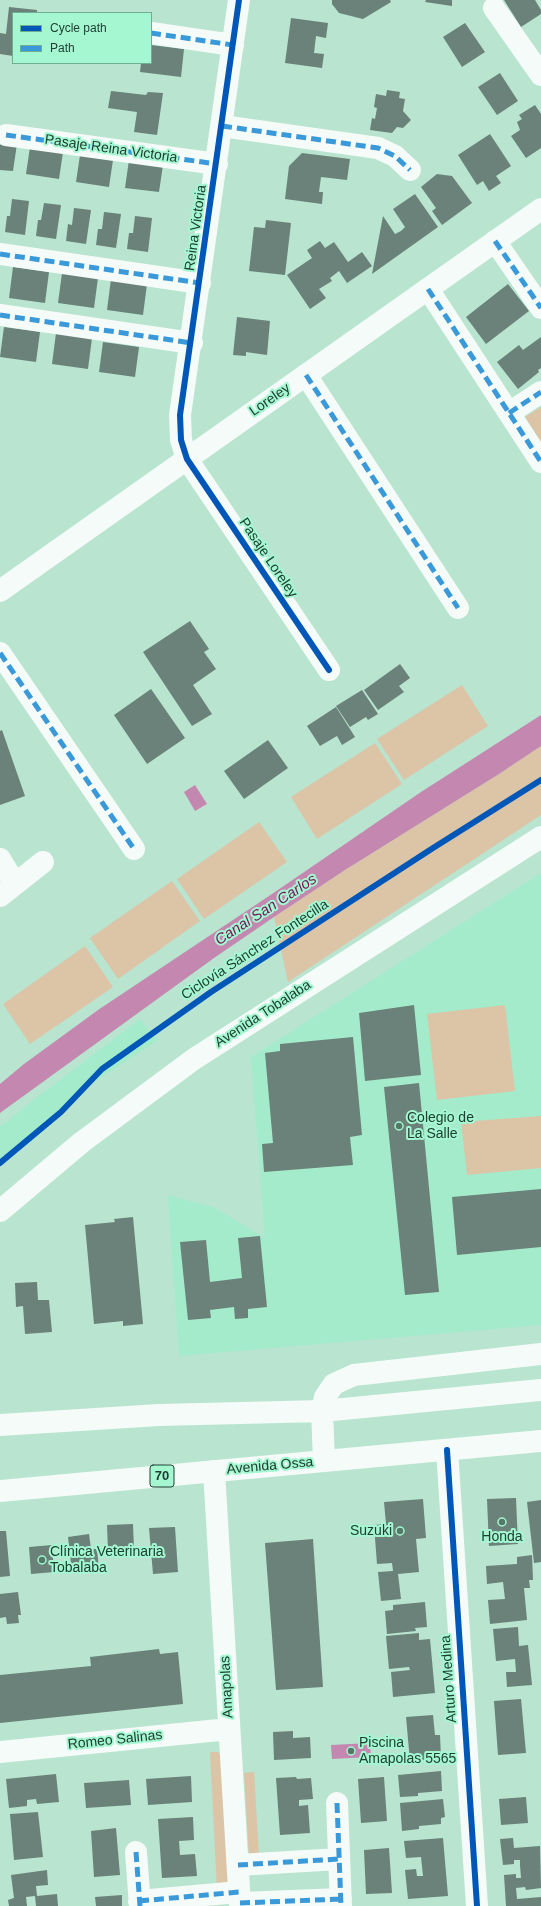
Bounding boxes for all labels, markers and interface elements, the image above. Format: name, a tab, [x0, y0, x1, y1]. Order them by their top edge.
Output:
legend	[12, 12, 152, 64]
text: Cycle path	[50, 21, 107, 35]
text: Path	[50, 41, 75, 55]
street label: Pasaje Reina Victoria	[44, 131, 178, 167]
street label: Reina Victoria	[182, 184, 210, 272]
street label: Loreley	[246, 380, 294, 420]
street label: Pasaje Loreley	[235, 515, 301, 601]
water label: Canal San Carlos	[212, 870, 320, 950]
street label: Ciclovía Sánchez Fontecilla	[178, 896, 332, 1004]
street label: Avenida Tobalaba	[212, 977, 314, 1051]
place label: Colegio de La Salle	[407, 1110, 474, 1142]
marker: Colegio de La Salle	[394, 1121, 404, 1131]
street label: Avenida Ossa	[226, 1454, 314, 1478]
road number: 70	[150, 1465, 174, 1487]
marker: Honda	[497, 1517, 507, 1527]
place label: Suzuki	[350, 1523, 392, 1539]
marker: Suzuki	[395, 1526, 405, 1536]
place label: Honda	[481, 1529, 523, 1545]
place label: Clínica Veterinaria Tobalaba	[50, 1544, 164, 1576]
marker: Clínica Veterinaria Tobalaba	[37, 1555, 47, 1565]
street label: Arturo Medina	[438, 1635, 460, 1723]
street label: Amapolas	[217, 1655, 237, 1719]
street label: Romeo Salinas	[67, 1727, 163, 1753]
place label: Piscina Amapolas 5565	[359, 1735, 456, 1768]
marker: Piscina Amapolas 5565	[346, 1746, 356, 1756]

